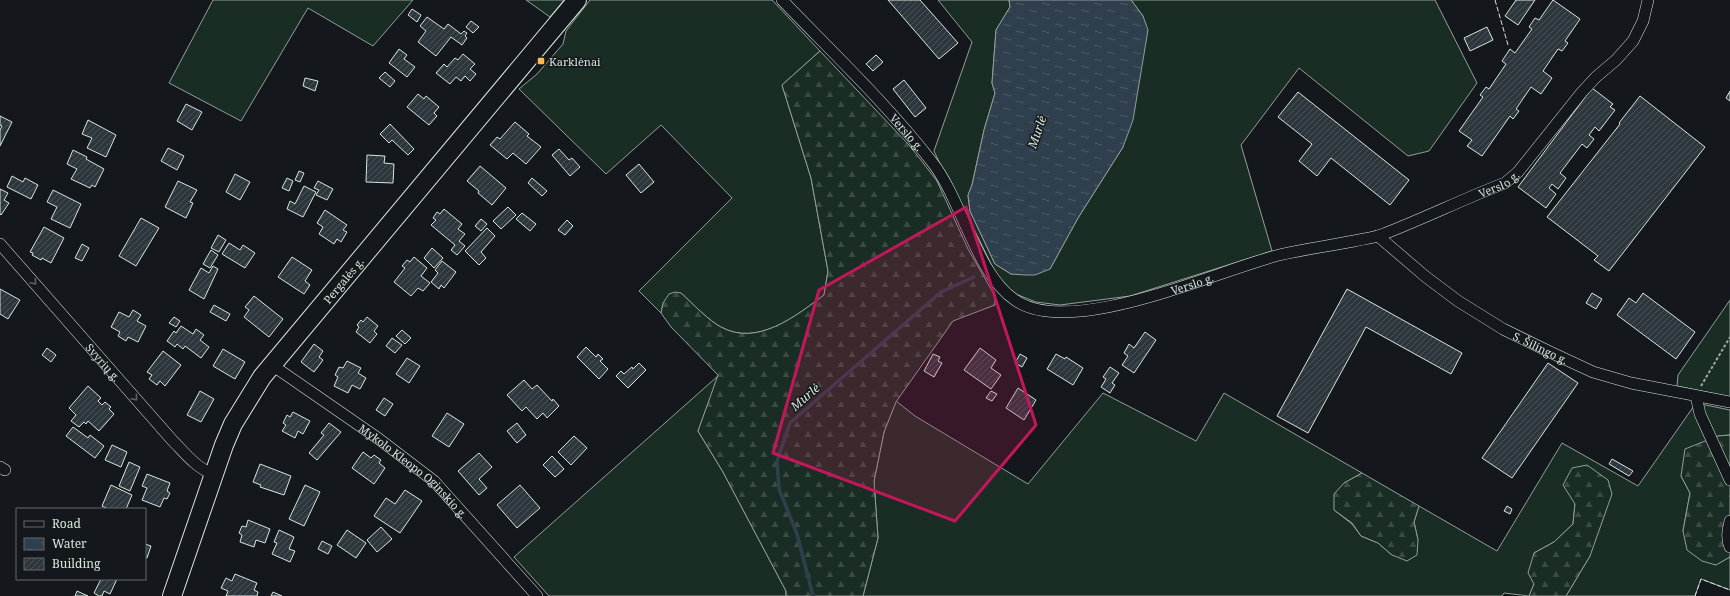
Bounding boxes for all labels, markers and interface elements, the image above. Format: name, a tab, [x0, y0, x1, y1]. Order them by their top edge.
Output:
place label: Karklėnai	[549, 54, 601, 69]
marker: Karklėnai	[536, 56, 546, 66]
street label: Verslo g.	[887, 110, 928, 154]
water label: Murlė	[1023, 113, 1051, 152]
street label: Verslo g.	[1476, 167, 1522, 200]
street label: Pergalės g.	[319, 254, 367, 306]
street label: Verslo g.	[1169, 269, 1216, 297]
one-way arrow	[29, 278, 36, 285]
street label: S. Šilingo g.	[1511, 328, 1571, 367]
street label: Svyrių g.	[83, 340, 124, 384]
water label: Murlė	[786, 380, 823, 415]
one-way arrow	[130, 393, 137, 400]
street label: Mykolo Kleopo Oginskio g.	[356, 420, 471, 521]
legend	[16, 508, 146, 580]
text: Road	[52, 515, 82, 532]
text: Water	[52, 535, 87, 552]
text: Building	[52, 555, 101, 572]

